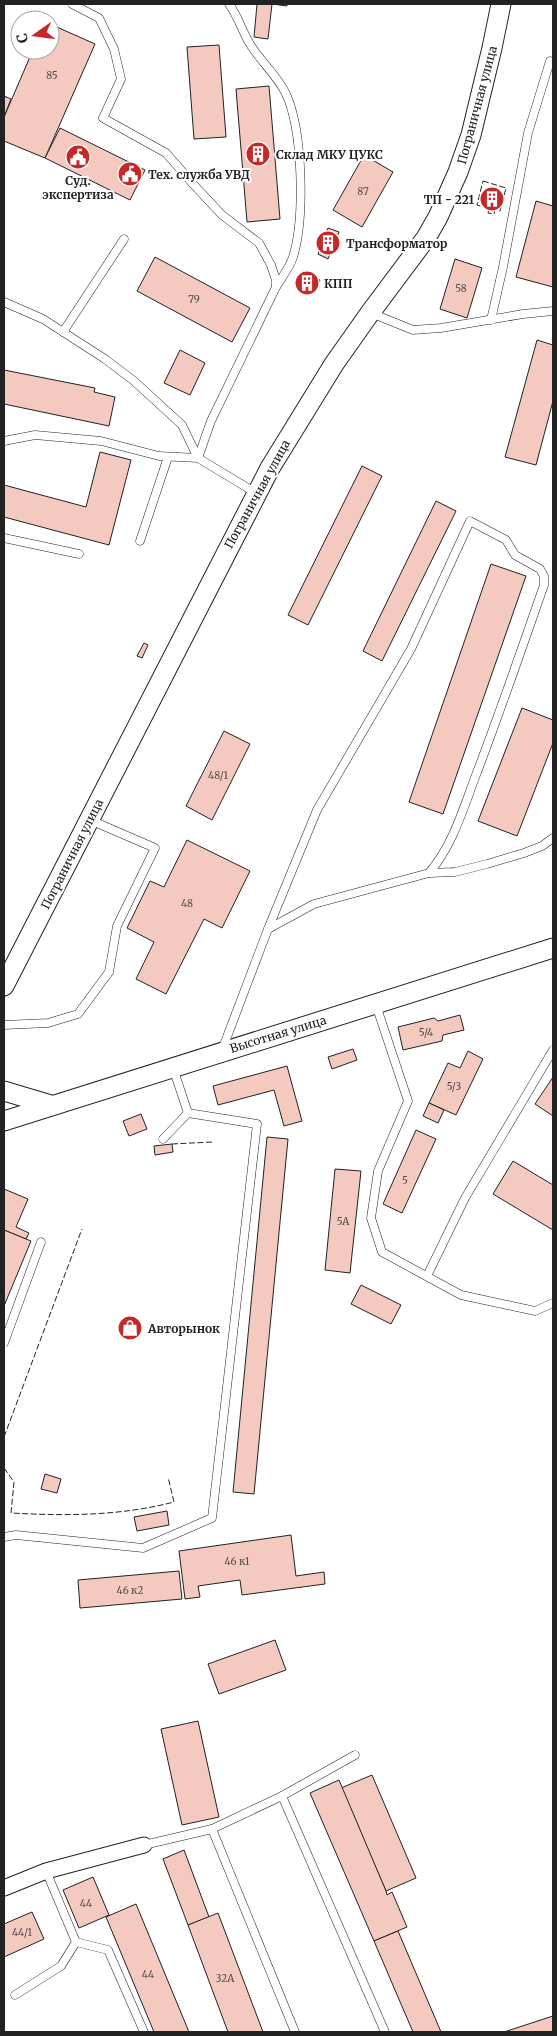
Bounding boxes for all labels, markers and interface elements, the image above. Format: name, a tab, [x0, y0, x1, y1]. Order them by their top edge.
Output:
north arrow	[10, 10, 60, 60]
text: С	[13, 31, 32, 45]
street label: Пограничная улица	[454, 44, 500, 166]
house number: 85	[46, 69, 58, 82]
building icon: Склад МКУ ЦУКС	[245, 141, 271, 167]
public building icon: Суд. экспертиза	[65, 144, 91, 170]
place label: Склад МКУ ЦУКС	[276, 147, 383, 162]
public building icon: Тех. служба УВД	[117, 161, 143, 187]
place label: Тех. служба УВД	[148, 167, 250, 182]
place label: Суд. экспертиза	[42, 173, 114, 202]
house number: 87	[357, 185, 369, 198]
building icon: ТП - 221	[479, 186, 505, 212]
place label: ТП - 221	[424, 192, 474, 207]
building icon: Трансформатор	[315, 230, 341, 256]
place label: Трансформатор	[346, 236, 448, 251]
building icon: КПП	[294, 270, 320, 296]
place label: КПП	[324, 276, 353, 291]
house number: 58	[455, 282, 467, 295]
house number: 79	[188, 293, 200, 306]
street label: Пограничная улица	[221, 437, 293, 551]
house number: 48/1	[208, 769, 228, 782]
street label: Пограничная улица	[38, 796, 107, 912]
house number: 48	[181, 897, 193, 910]
street label: Высотная улица	[228, 1012, 329, 1056]
house number: 5/4	[419, 1026, 433, 1039]
house number: 5/3	[447, 1080, 462, 1093]
house number: 5	[402, 1174, 408, 1187]
house number: 5А	[337, 1215, 350, 1228]
shop icon: Авторынок	[117, 1315, 143, 1341]
place label: Авторынок	[147, 1321, 220, 1336]
house number: 46 к1	[224, 1555, 250, 1568]
house number: 46 к2	[117, 1584, 143, 1597]
house number: 44	[80, 1897, 92, 1910]
house number: 44/1	[12, 1926, 33, 1939]
house number: 44	[142, 1968, 154, 1981]
house number: 32А	[216, 1972, 235, 1985]

